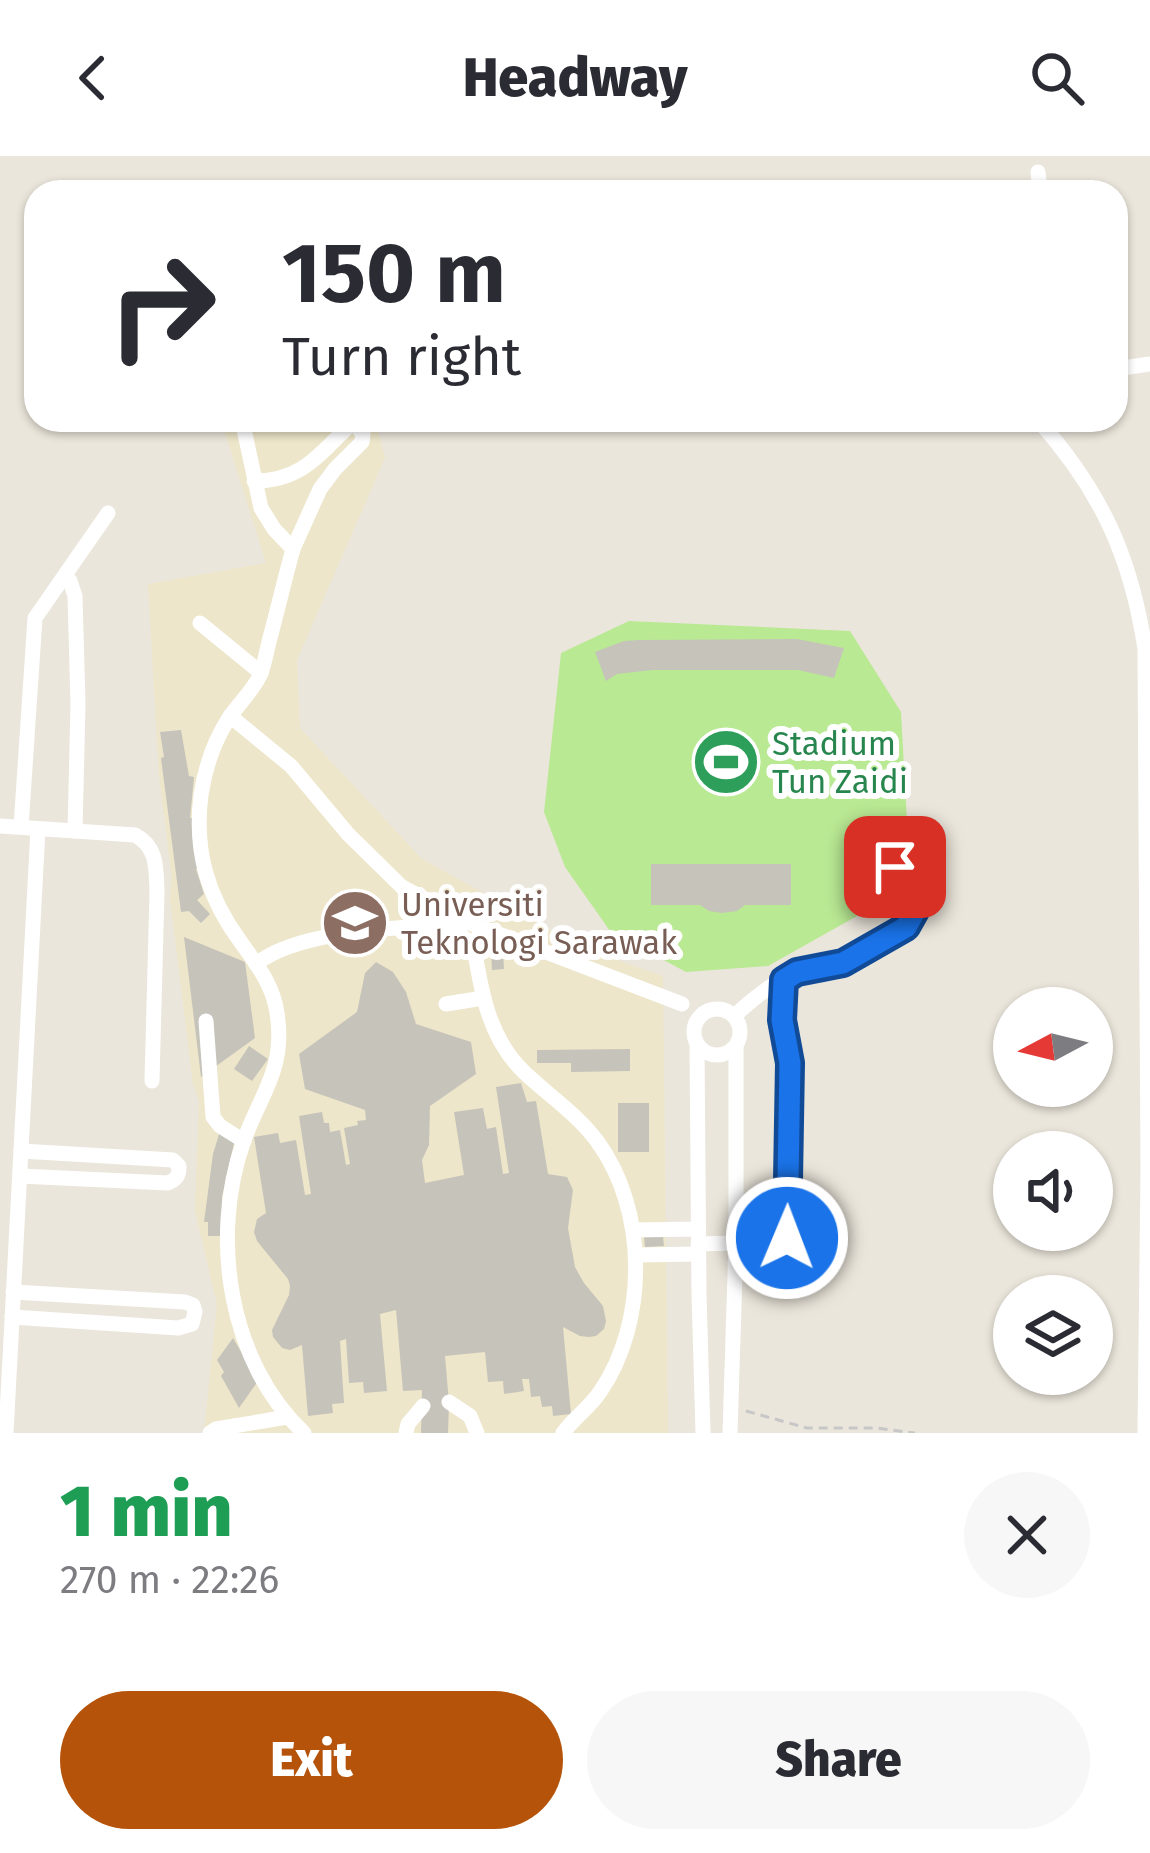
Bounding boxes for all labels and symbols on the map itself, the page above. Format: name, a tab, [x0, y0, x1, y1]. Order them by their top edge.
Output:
place label: Stadium Tun Zaidi	[772, 724, 908, 802]
sports icon: Stadium Tun Zaidi	[691, 727, 761, 797]
pin	[844, 816, 946, 918]
place label: Universiti Teknologi Sarawak	[401, 885, 677, 963]
school or university icon: Universiti Teknologi Sarawak	[320, 888, 390, 958]
north arrow	[993, 987, 1113, 1107]
position arrow	[724, 1175, 850, 1301]

